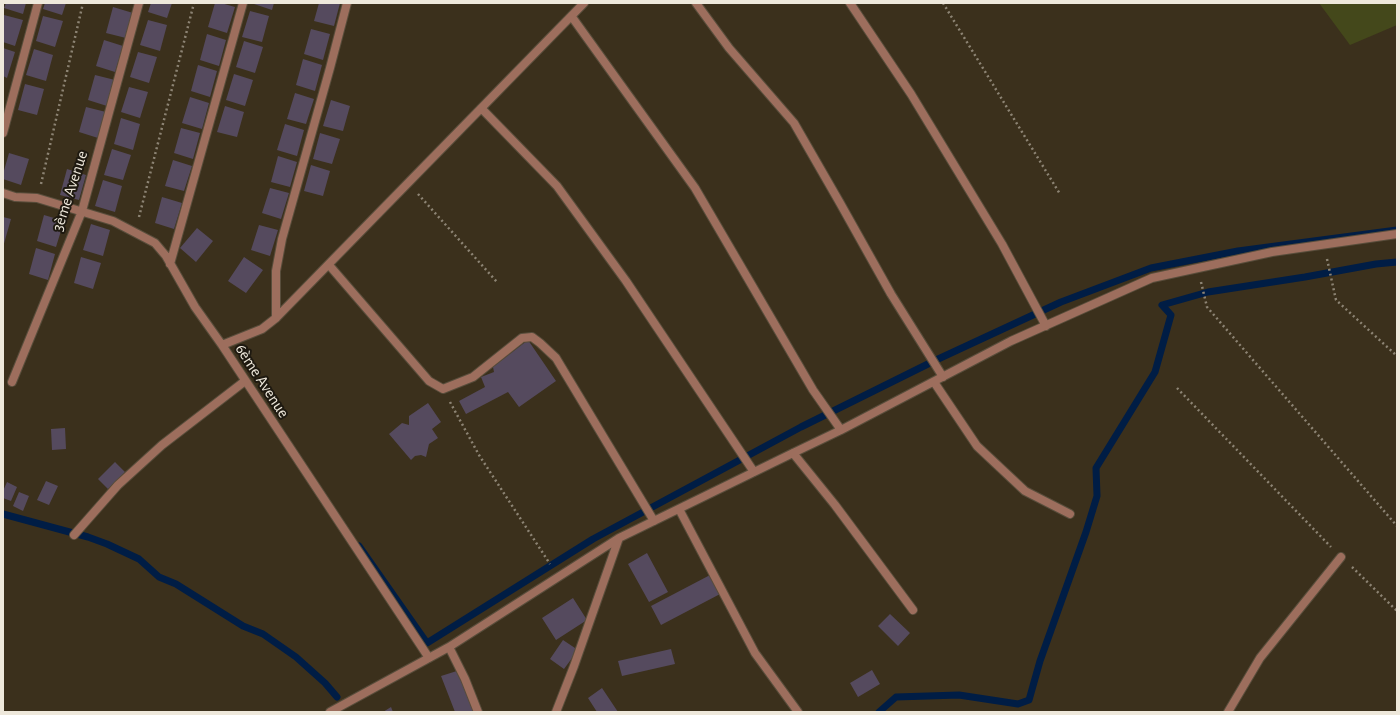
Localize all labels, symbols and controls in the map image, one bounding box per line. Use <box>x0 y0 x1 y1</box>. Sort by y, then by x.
street label: 3ème Avenue <box>48 148 92 234</box>
street label: 6ème Avenue <box>231 340 293 422</box>

